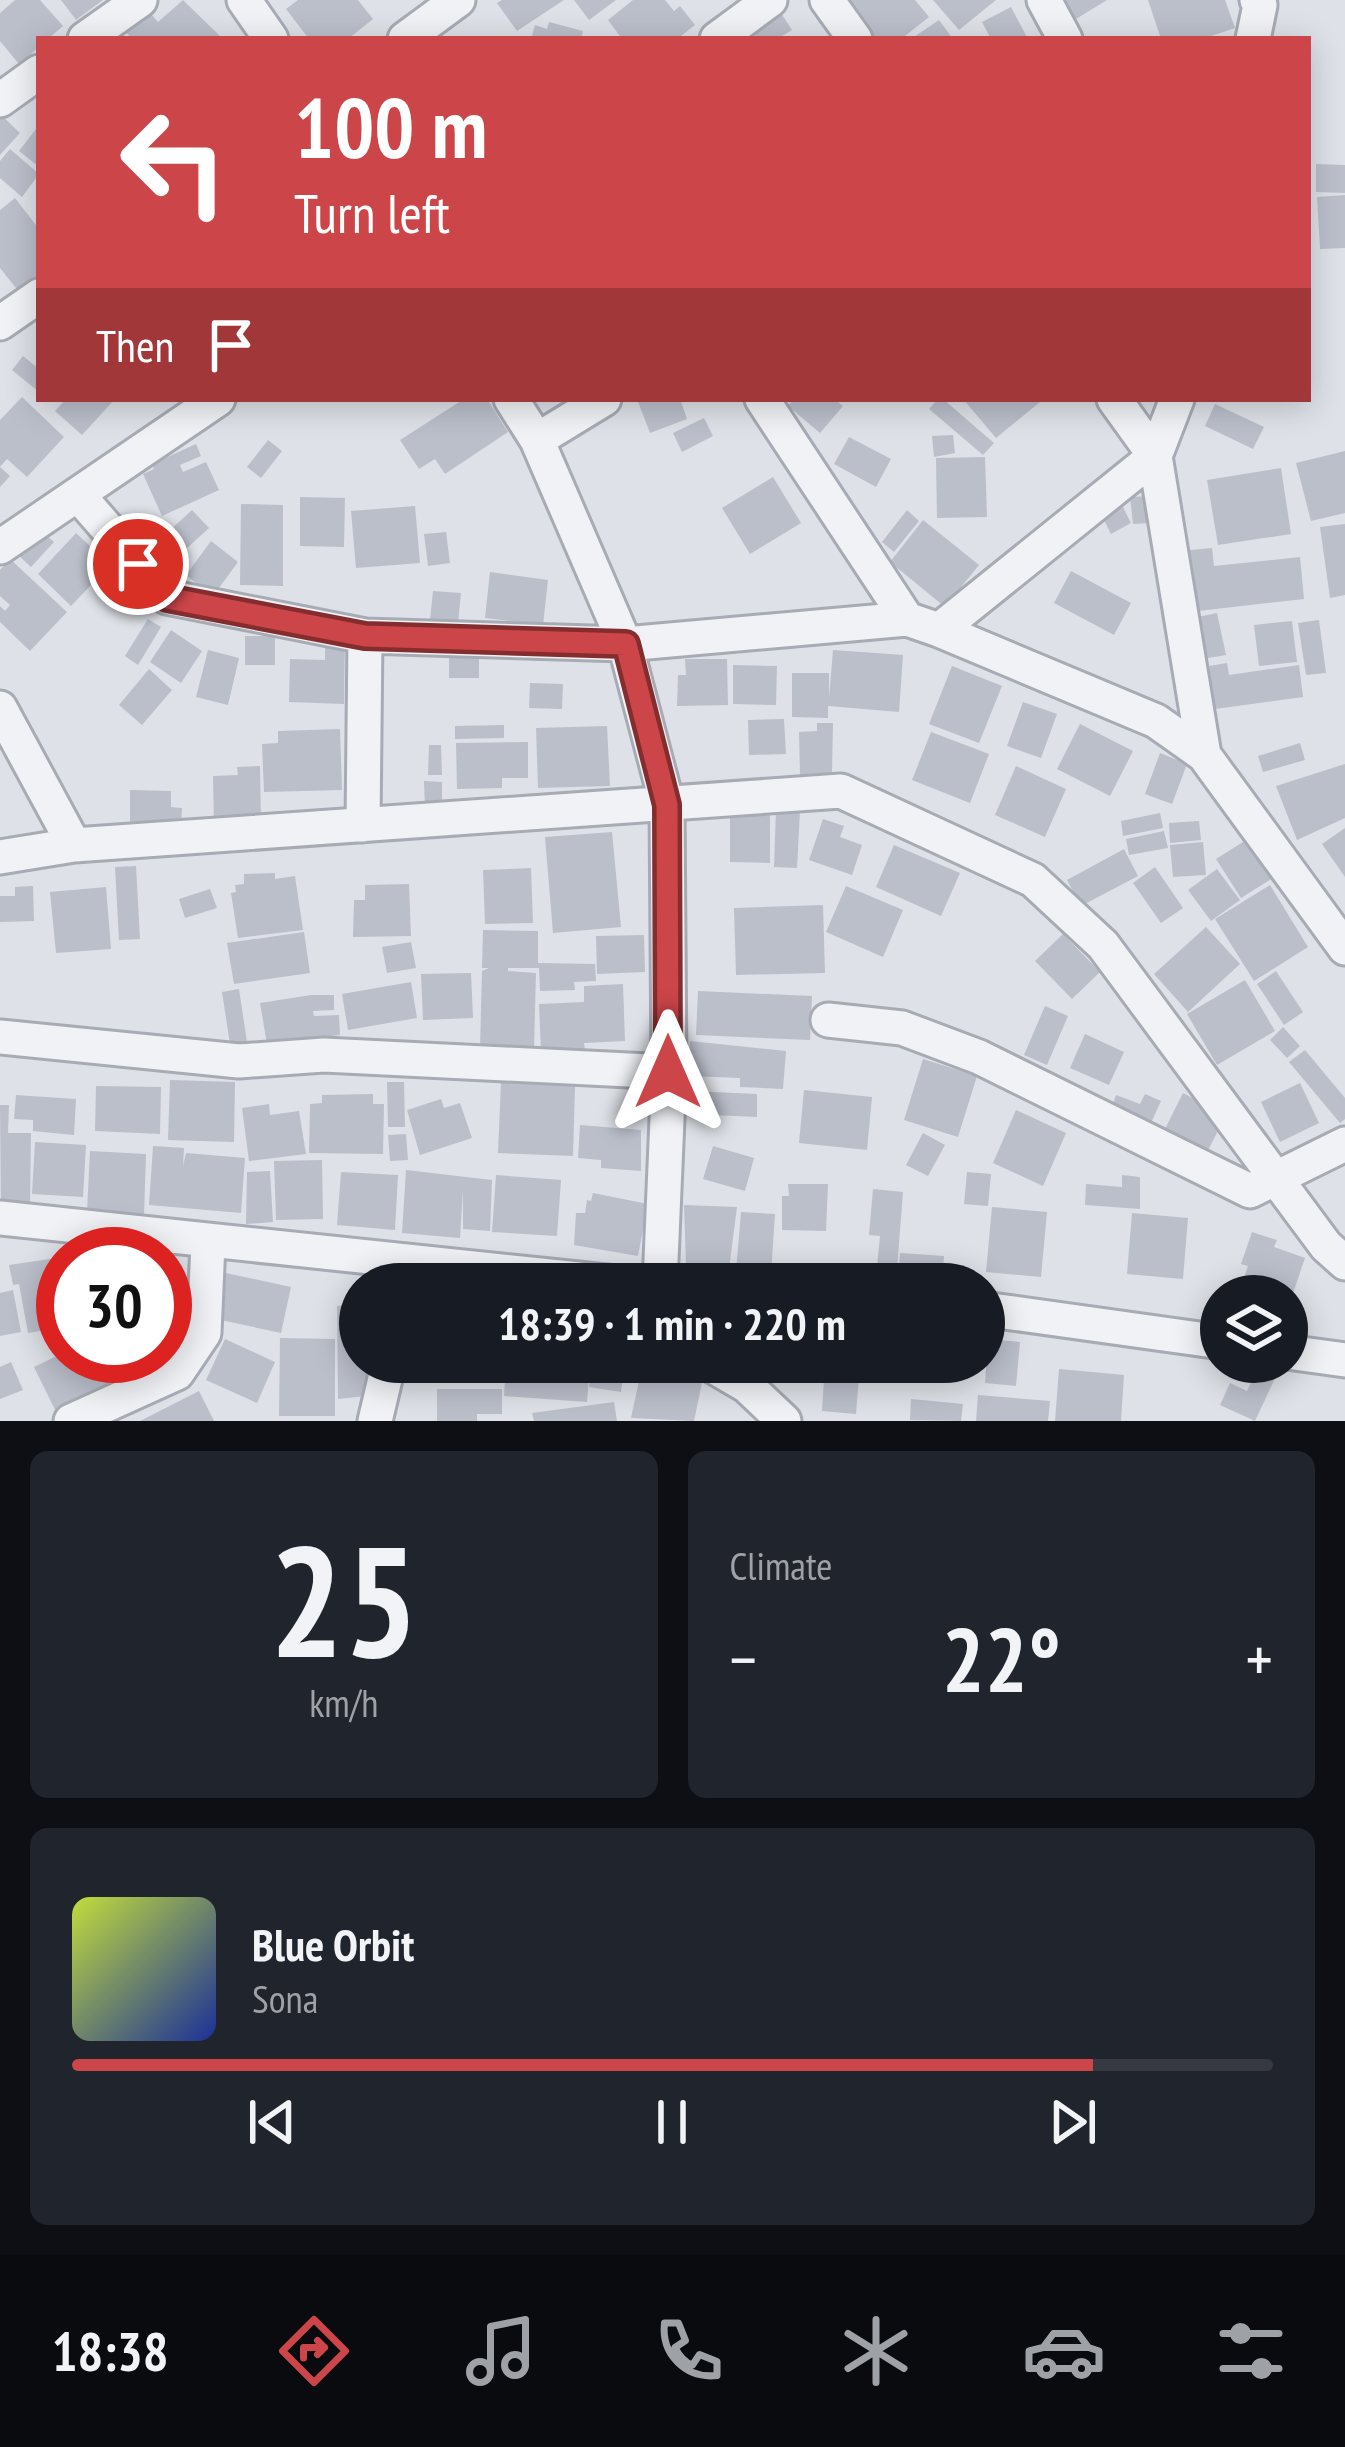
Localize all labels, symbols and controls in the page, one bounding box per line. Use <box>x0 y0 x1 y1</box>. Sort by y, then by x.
text: 100 m <box>294 72 487 181</box>
icon: left <box>96 84 252 240</box>
text: Turn left <box>294 178 450 248</box>
icon: arrive <box>198 312 264 378</box>
text: Then <box>96 316 174 374</box>
pin <box>87 513 189 615</box>
icon: arrive <box>105 531 171 597</box>
position arrow <box>605 1009 731 1135</box>
speed limit sign: 30 <box>36 1227 192 1383</box>
map controls <box>1200 1275 1308 1383</box>
button: layers <box>1200 1275 1308 1383</box>
text: 18:39 · 1 min · 220 m <box>498 1294 846 1352</box>
text: 25 <box>269 1498 418 1700</box>
text: Climate <box>730 1540 832 1591</box>
text: 22° <box>942 1600 1061 1717</box>
text: − <box>730 1616 757 1701</box>
text: + <box>1246 1616 1273 1701</box>
text: km/h <box>309 1677 378 1728</box>
text: Blue Orbit <box>252 1915 414 1973</box>
text: Sona <box>252 1973 318 2024</box>
icon: previous <box>239 2089 305 2155</box>
icon: pause <box>639 2089 705 2155</box>
icon: next <box>1040 2089 1106 2155</box>
icon: directions <box>272 2309 356 2393</box>
icon: music <box>459 2309 543 2393</box>
icon: phone <box>647 2309 731 2393</box>
icon: climate <box>834 2309 918 2393</box>
icon: car <box>1022 2309 1106 2393</box>
icon: filters <box>1209 2309 1293 2393</box>
text: 18:38 <box>52 2316 169 2386</box>

